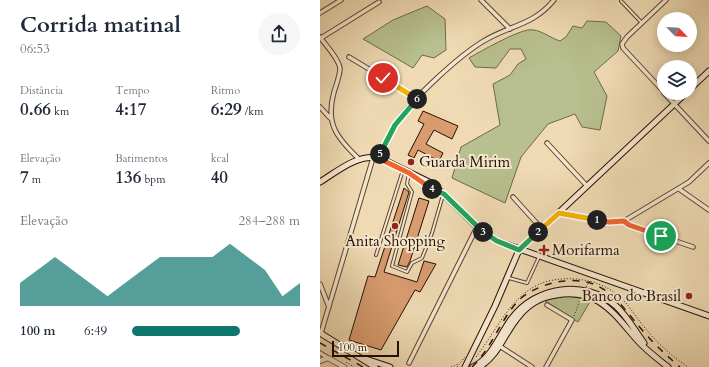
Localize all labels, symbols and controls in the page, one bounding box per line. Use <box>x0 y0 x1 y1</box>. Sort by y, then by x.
text: Corrida matinal <box>20 10 181 40</box>
north arrow <box>657 12 697 52</box>
map controls <box>657 12 697 100</box>
button: share <box>258 13 300 55</box>
text: 06:53 <box>20 40 50 58</box>
button: layers <box>657 60 697 100</box>
pin <box>366 61 400 95</box>
icon: check <box>372 67 394 89</box>
text: Distância <box>20 83 63 98</box>
text: Tempo <box>115 83 150 98</box>
text: Ritmo <box>211 83 240 98</box>
pin: 6 <box>407 89 427 109</box>
text: 6 <box>414 91 420 106</box>
text: 0.66 <box>20 98 51 121</box>
text: 4:17 <box>115 98 146 121</box>
text: 6:29 <box>211 98 242 121</box>
text: km <box>51 104 69 119</box>
text: /km <box>242 104 263 119</box>
pin: 5 <box>370 144 390 164</box>
text: 5 <box>377 146 383 161</box>
text: Elevação <box>20 151 61 166</box>
text: Batimentos <box>115 151 168 166</box>
text: kcal <box>211 151 229 166</box>
place label: Guarda Mirim <box>419 152 511 172</box>
marker: Guarda Mirim <box>406 157 416 167</box>
text: 7 <box>20 166 29 189</box>
text: 136 <box>115 166 141 189</box>
text: 40 <box>211 166 228 189</box>
text: m <box>29 172 41 187</box>
text: bpm <box>141 172 165 187</box>
pin: 4 <box>422 179 442 199</box>
text: 4 <box>429 181 435 196</box>
pin: 1 <box>587 210 607 230</box>
text: Elevação <box>20 212 68 230</box>
text: 284–288 m <box>238 212 300 230</box>
text: 1 <box>594 212 600 227</box>
pin <box>644 219 678 253</box>
marker: Anita Shopping <box>390 221 400 231</box>
pin: 3 <box>473 222 493 242</box>
pin: 2 <box>528 222 548 242</box>
text: 3 <box>480 224 486 239</box>
text: 2 <box>535 224 541 239</box>
icon: arrive <box>650 225 672 247</box>
place label: Anita Shopping <box>345 231 445 251</box>
place label: Morifarma <box>552 240 620 260</box>
marker: Morifarma <box>539 245 549 255</box>
place label: Banco do Brasil <box>582 286 681 306</box>
marker: Banco do Brasil <box>684 291 694 301</box>
text: 100 m <box>20 322 55 340</box>
text: 6:49 <box>84 322 107 340</box>
scale bar <box>332 339 399 358</box>
text: 100 m <box>338 340 367 355</box>

